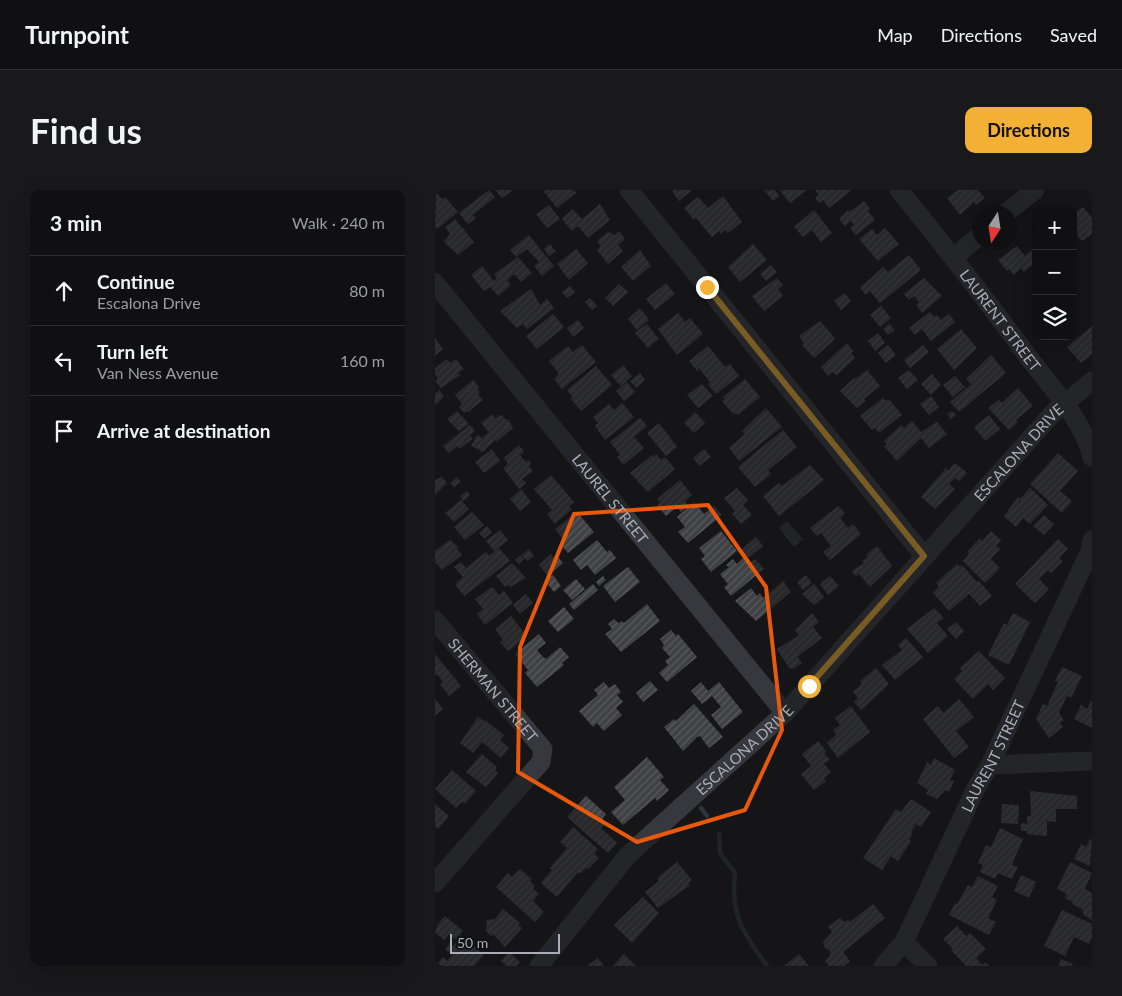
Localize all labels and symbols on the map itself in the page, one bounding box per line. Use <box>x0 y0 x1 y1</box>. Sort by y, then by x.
north arrow <box>972 205 1017 250</box>
street label: LAURENT STREET <box>956 265 1045 375</box>
route end <box>696 276 719 299</box>
street label: ESCALONA DRIVE <box>970 399 1067 505</box>
street label: LAUREL STREET <box>569 450 652 547</box>
street label: SHERMAN STREET <box>445 634 542 745</box>
route start <box>798 675 821 698</box>
street label: LAURENT STREET <box>957 697 1028 815</box>
street label: ESCALONA DRIVE <box>692 701 797 798</box>
scale bar <box>450 931 560 954</box>

